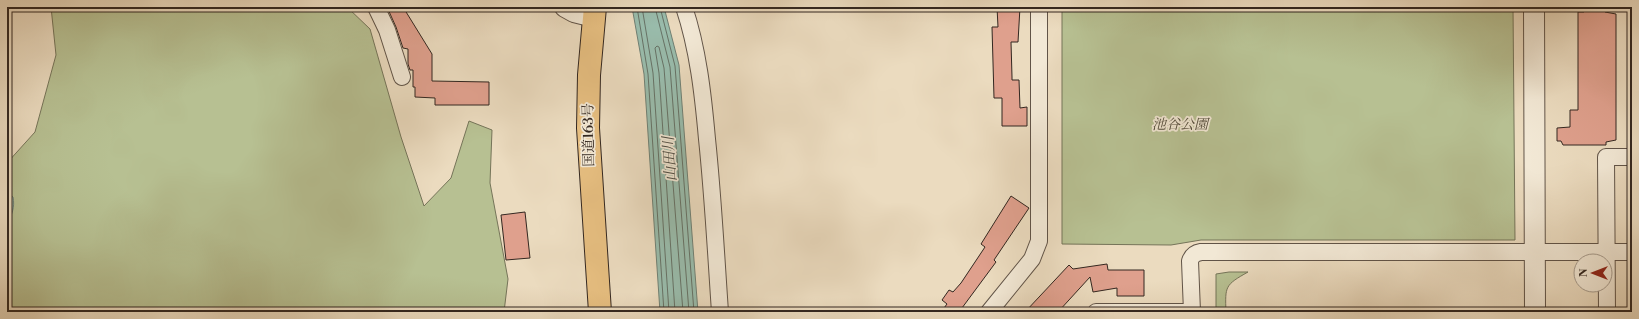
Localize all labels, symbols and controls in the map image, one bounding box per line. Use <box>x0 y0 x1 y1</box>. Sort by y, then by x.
street label: 国道163号 <box>579 103 599 167</box>
park label: 池谷公園 <box>1152 116 1210 134</box>
water label: 山田川 <box>659 134 681 182</box>
north arrow <box>1573 253 1613 293</box>
text: N <box>1577 268 1591 277</box>

